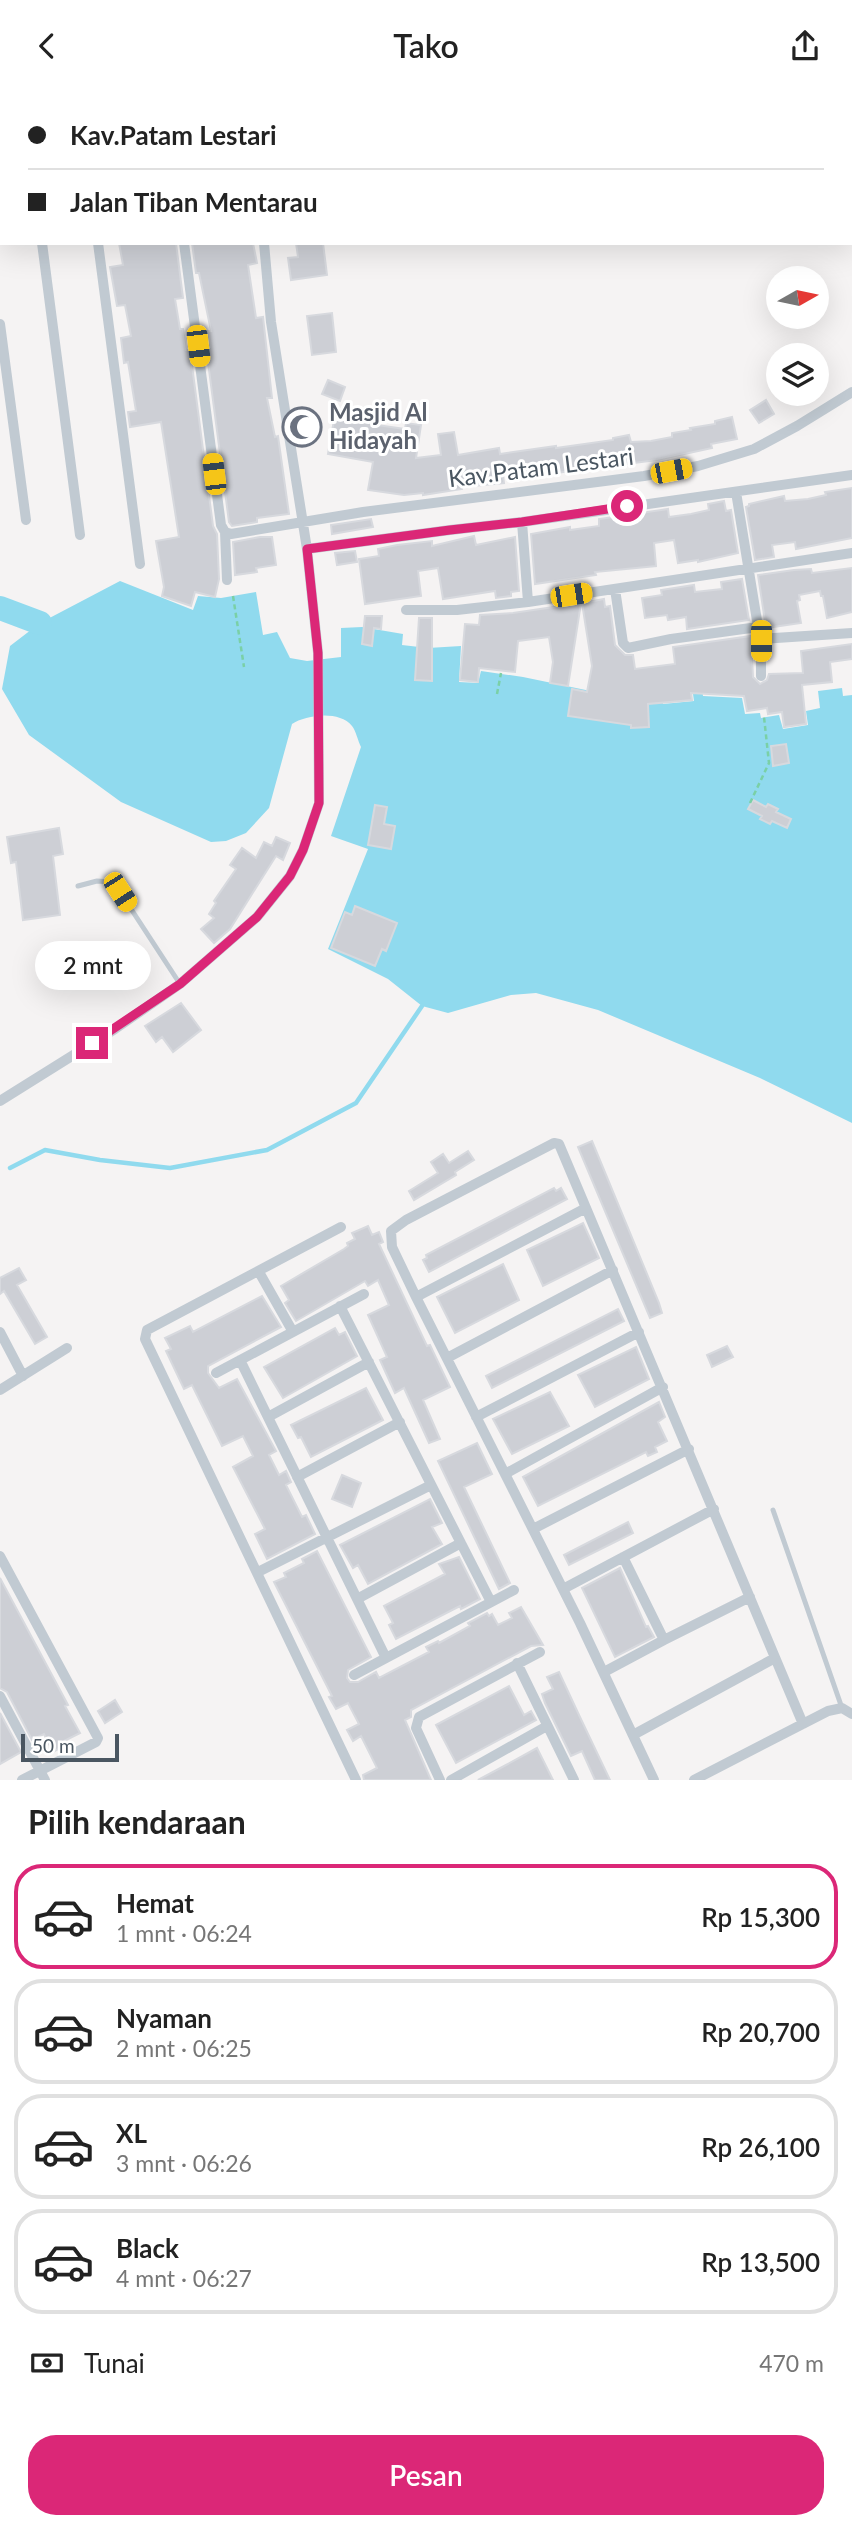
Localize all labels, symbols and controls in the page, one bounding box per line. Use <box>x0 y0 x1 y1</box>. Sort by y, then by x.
text: Tako <box>393 26 459 65</box>
icon: back <box>28 27 66 65</box>
icon: share <box>786 27 824 65</box>
text: Kav.Patam Lestari <box>70 119 277 151</box>
text: Jalan Tiban Mentarau <box>70 186 318 218</box>
north arrow <box>766 266 830 329</box>
map controls <box>766 266 829 406</box>
car <box>186 324 211 368</box>
button: layers <box>766 343 829 406</box>
place label: Masjid Al Hidayah <box>329 397 428 454</box>
mosque icon: Masjid Al Hidayah <box>281 406 323 448</box>
street label: Kav.Patam Lestari <box>446 441 635 492</box>
car <box>202 452 227 496</box>
car <box>649 457 694 485</box>
route start <box>611 490 643 522</box>
car <box>549 581 594 609</box>
car <box>751 620 772 662</box>
car <box>100 869 141 915</box>
callout: 2 mnt <box>34 941 150 991</box>
text: 2 mnt <box>63 951 123 979</box>
route end <box>76 1027 108 1059</box>
scale bar <box>21 1731 119 1763</box>
text: 50 m <box>32 1734 75 1757</box>
text: Pilih kendaraan <box>28 1802 246 1841</box>
icon: car <box>32 1885 95 1948</box>
text: Hemat <box>116 1887 194 1919</box>
text: Rp 15,300 <box>701 1901 820 1933</box>
text: 1 mnt · 06:24 <box>116 1919 252 1947</box>
icon: car <box>32 2000 95 2063</box>
text: Nyaman <box>116 2002 212 2034</box>
text: Rp 20,700 <box>701 2016 820 2048</box>
text: 2 mnt · 06:25 <box>116 2034 252 2062</box>
icon: car <box>32 2115 95 2178</box>
text: XL <box>116 2117 147 2149</box>
text: Rp 26,100 <box>701 2131 820 2163</box>
text: 3 mnt · 06:26 <box>116 2149 252 2177</box>
icon: car <box>32 2230 95 2293</box>
text: Black <box>116 2232 179 2264</box>
text: Rp 13,500 <box>701 2246 820 2278</box>
text: 4 mnt · 06:27 <box>116 2264 252 2292</box>
icon: cash <box>28 2344 66 2382</box>
text: Tunai <box>84 2347 145 2379</box>
text: 470 m <box>759 2349 824 2377</box>
button: Pesan <box>28 2435 824 2515</box>

